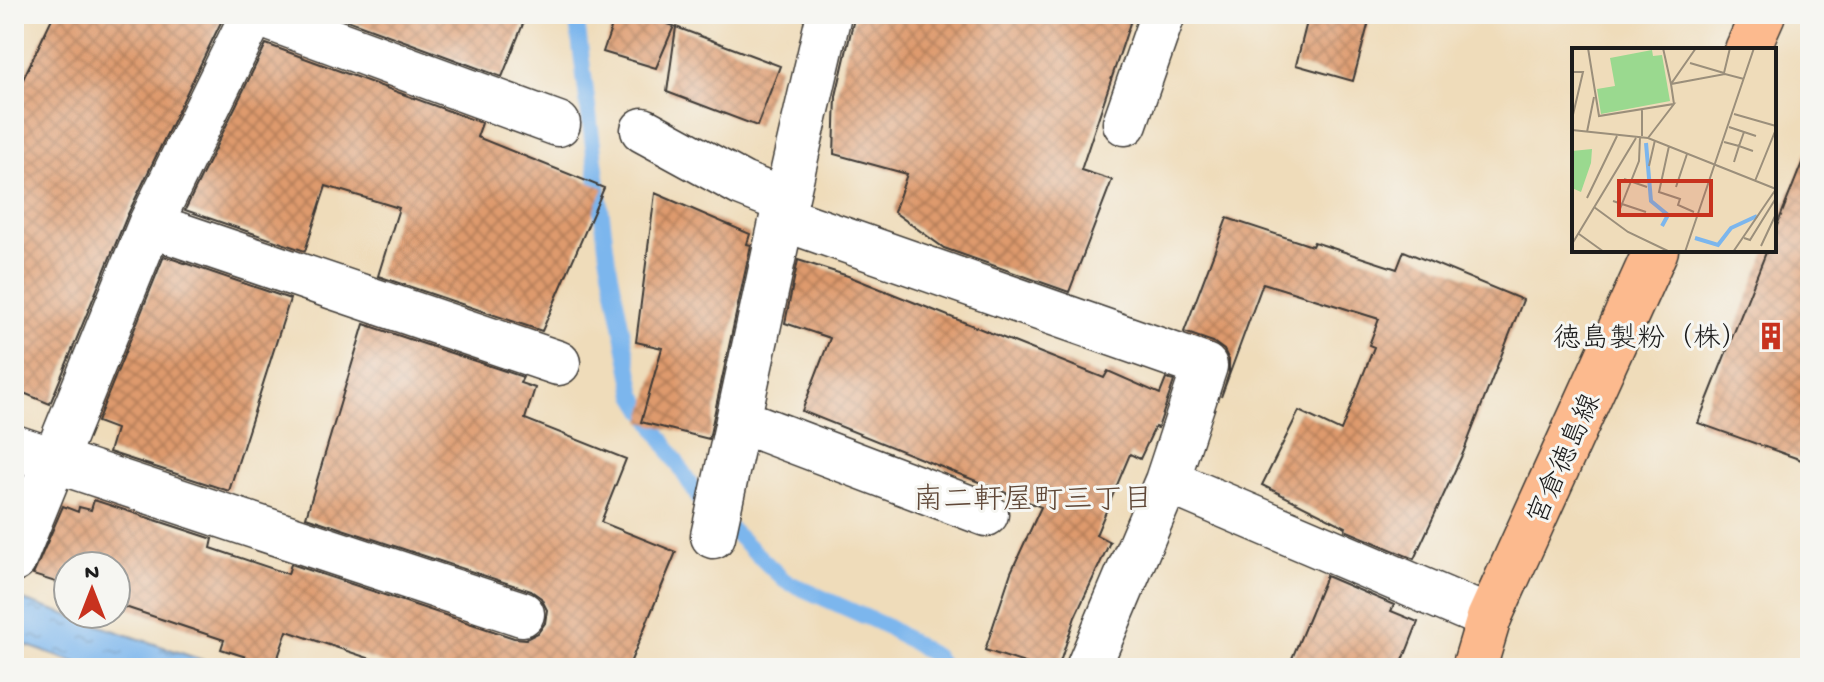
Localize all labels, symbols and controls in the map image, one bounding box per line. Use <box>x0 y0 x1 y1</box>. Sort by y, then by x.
inset map <box>1572 48 1776 252</box>
building icon: 徳島製粉（株） <box>1756 321 1786 351</box>
place label: 徳島製粉（株） <box>1553 323 1749 357</box>
street label: 宮倉徳島線 <box>1522 389 1610 530</box>
district label: 南二軒屋町三丁目 <box>913 483 1153 520</box>
north arrow <box>52 550 132 630</box>
text: N <box>85 561 99 587</box>

